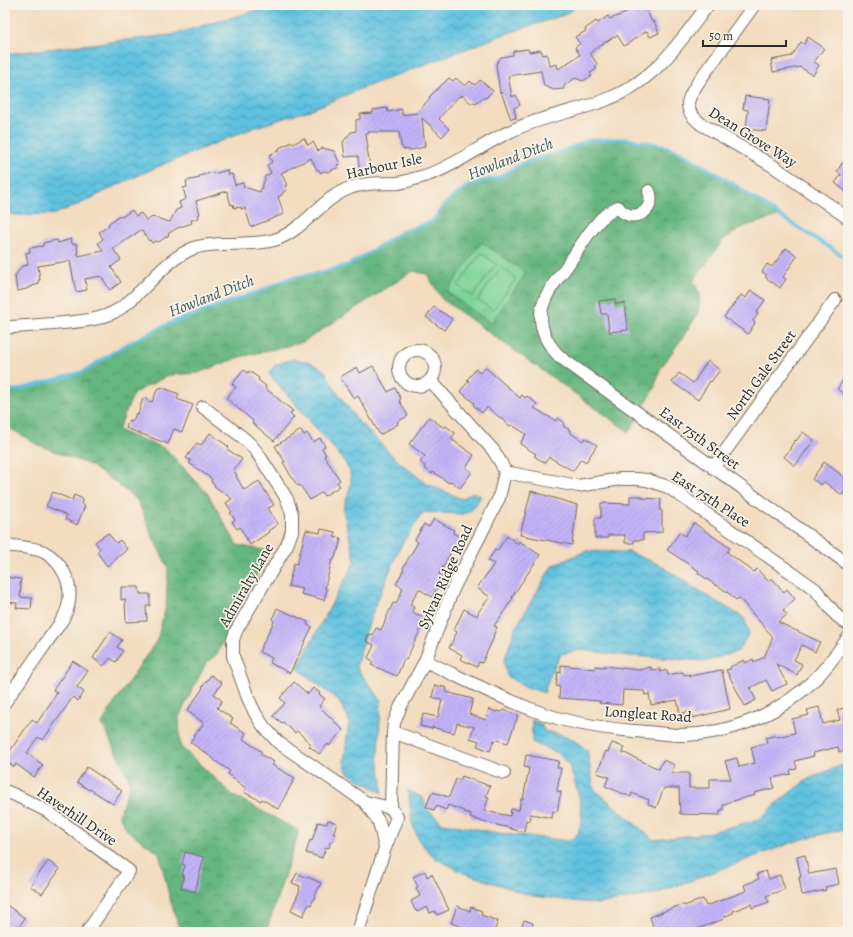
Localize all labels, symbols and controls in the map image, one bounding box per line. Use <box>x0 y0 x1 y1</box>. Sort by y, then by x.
scale bar <box>703 22 786 48</box>
text: 50 m <box>709 28 733 44</box>
street label: Dean Grove Way <box>705 102 801 172</box>
water label: Howland Ditch <box>464 132 556 185</box>
street label: Harbour Isle <box>344 148 424 184</box>
water label: Howland Ditch <box>165 269 257 322</box>
street label: North Gale Street <box>722 326 800 424</box>
street label: East 75th Street <box>656 402 744 474</box>
street label: East 75th Place <box>668 466 754 532</box>
street label: Sylvan Ridge Road <box>413 521 477 632</box>
street label: Admiralty Lane <box>213 539 278 631</box>
street label: Longleat Road <box>604 701 693 727</box>
street label: Haverhill Drive <box>33 782 121 850</box>

